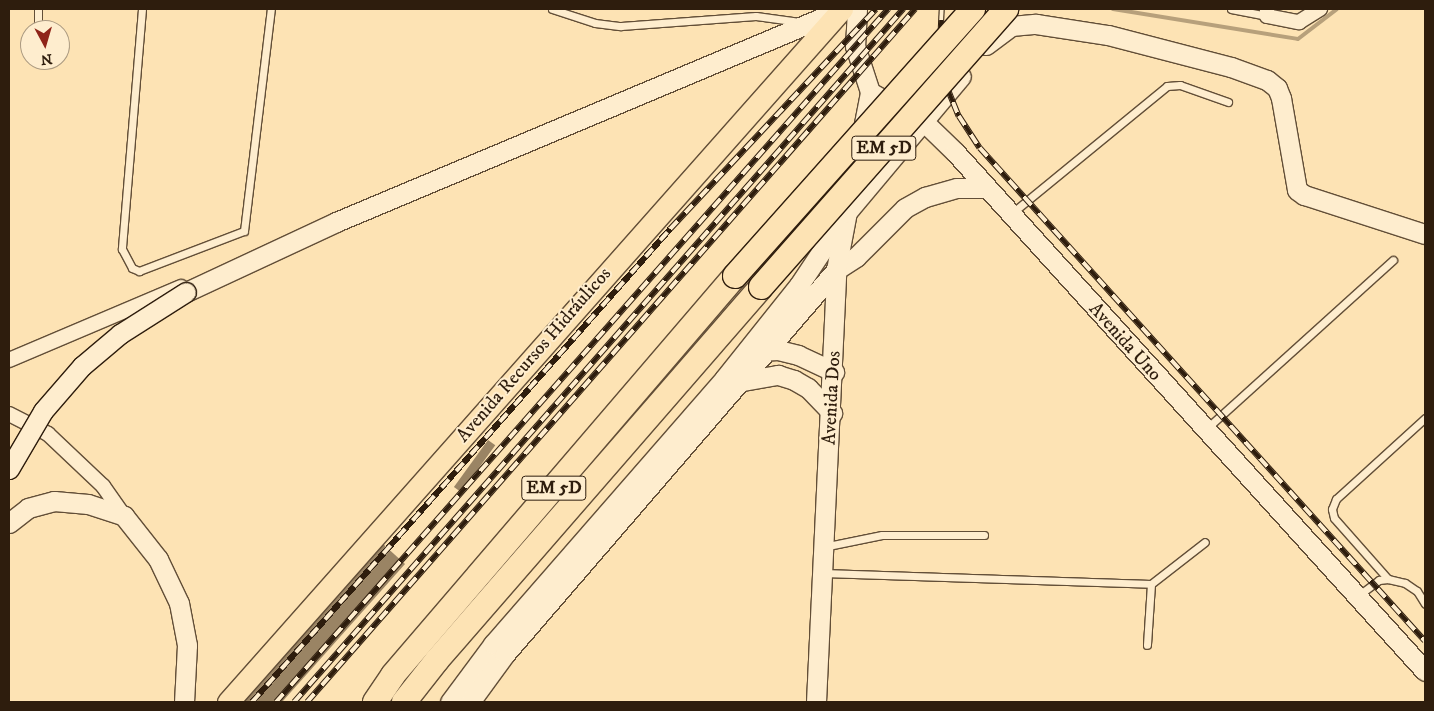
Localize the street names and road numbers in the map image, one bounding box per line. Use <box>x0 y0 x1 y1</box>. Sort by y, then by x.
road number: EM 5D <box>850 132 918 164</box>
street label: Avenida Recursos Hidráulicos <box>452 263 616 447</box>
street label: Avenida Uno <box>1084 298 1166 386</box>
street label: Avenida Dos <box>818 350 846 446</box>
road number: EM 5D <box>520 472 588 503</box>

